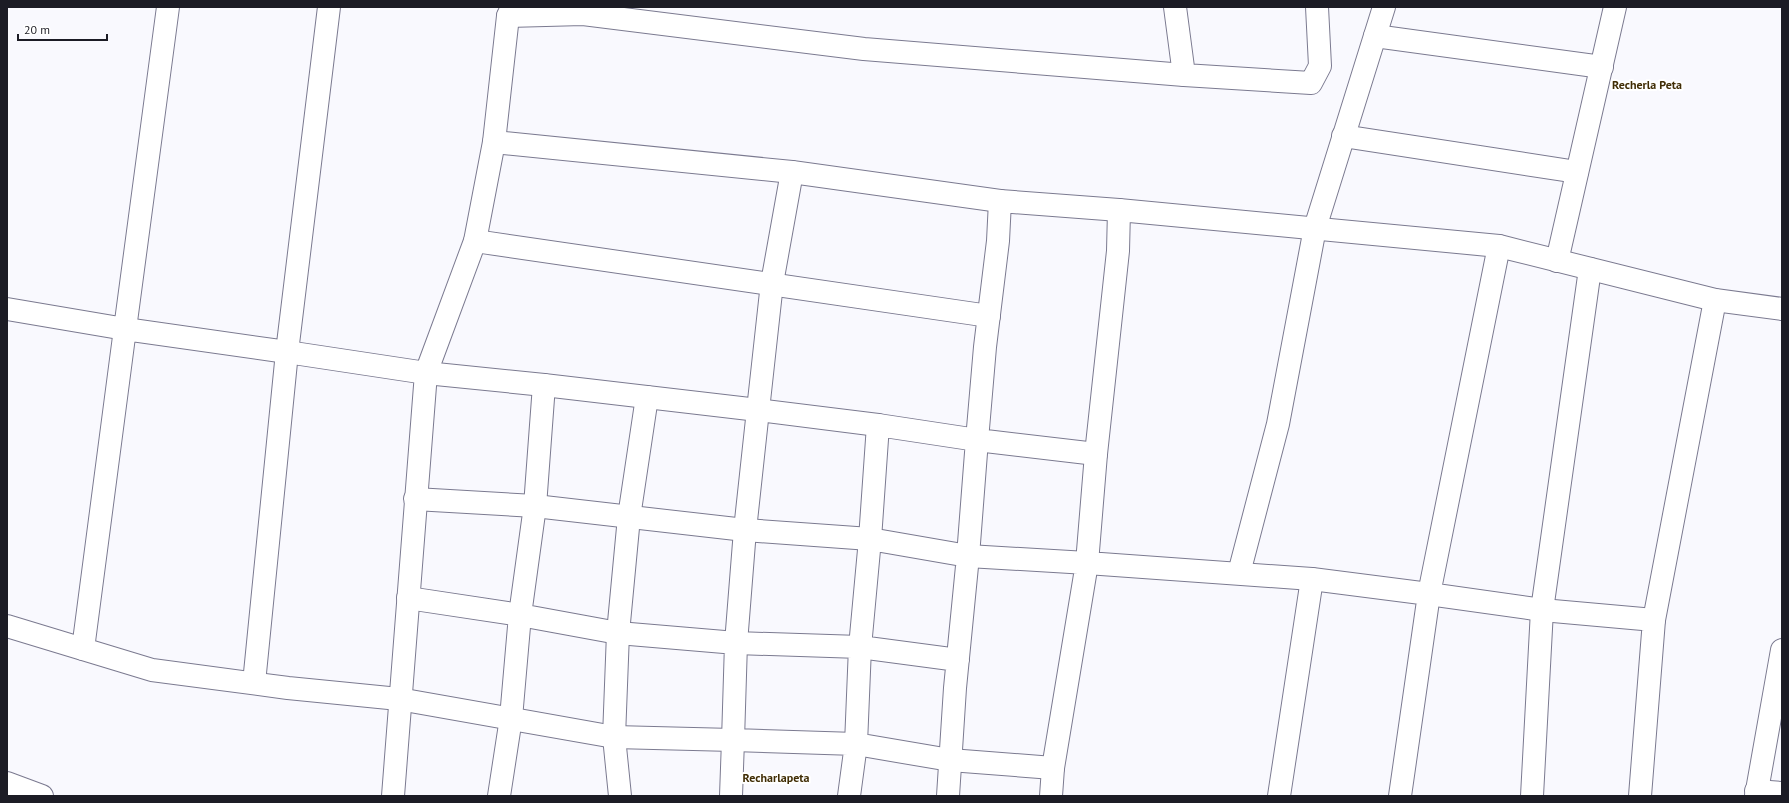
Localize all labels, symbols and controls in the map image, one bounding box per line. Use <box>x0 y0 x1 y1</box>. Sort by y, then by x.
scale bar <box>18 16 107 42</box>
text: 20 m <box>24 22 50 37</box>
district label: Recherla Peta <box>1612 77 1682 92</box>
district label: Recharlapeta <box>743 770 809 785</box>

